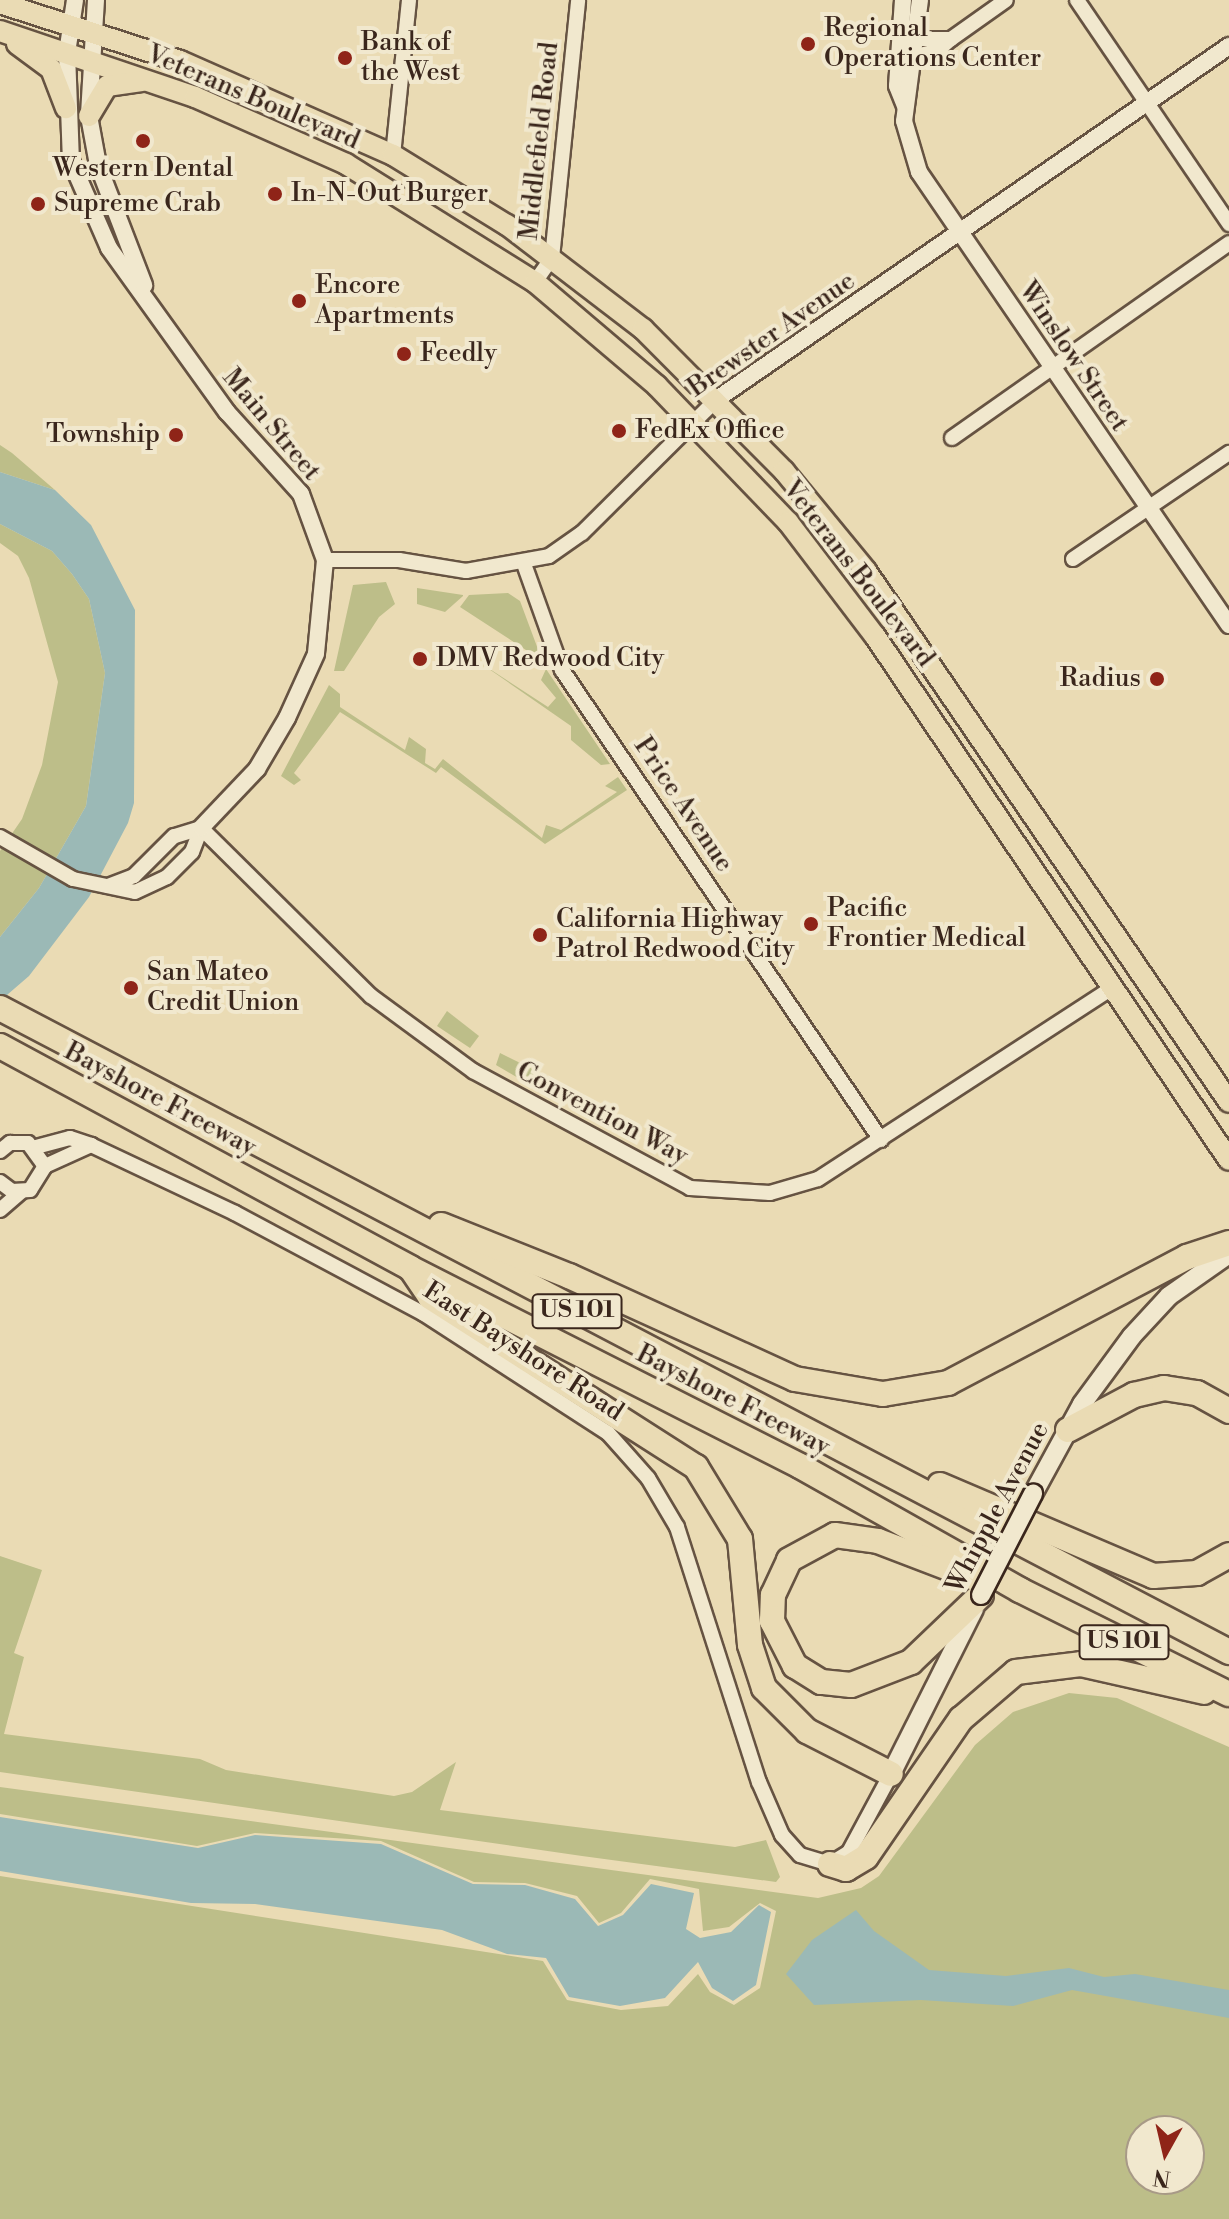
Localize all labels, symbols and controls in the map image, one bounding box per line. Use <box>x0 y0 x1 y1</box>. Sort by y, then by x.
place label: Regional Operations Center <box>824 13 1041 74</box>
place label: Bank of the West <box>361 27 460 88</box>
marker: Regional Operations Center <box>799 35 817 53</box>
street label: Veterans Boulevard <box>142 39 364 157</box>
street label: Middlefield Road <box>514 40 566 242</box>
marker: Bank of the West <box>336 49 354 67</box>
marker: Western Dental <box>134 132 152 150</box>
place label: Western Dental <box>53 153 233 185</box>
place label: In-N-Out Burger <box>291 178 488 210</box>
marker: In-N-Out Burger <box>266 185 284 203</box>
place label: Supreme Crab <box>54 188 221 220</box>
marker: Supreme Crab <box>29 195 47 213</box>
street label: Brewster Avenue <box>682 266 862 404</box>
place label: Encore Apartments <box>315 270 454 332</box>
street label: Winslow Street <box>1011 276 1135 438</box>
marker: Encore Apartments <box>290 292 308 310</box>
place label: Feedly <box>420 338 497 370</box>
marker: Feedly <box>395 345 413 363</box>
street label: Main Street <box>215 363 327 487</box>
place label: FedEx Office <box>635 415 785 447</box>
place label: Township <box>46 419 160 451</box>
marker: FedEx Office <box>610 422 628 440</box>
marker: Township <box>167 426 185 444</box>
street label: Veterans Boulevard <box>775 474 941 674</box>
place label: DMV Redwood City <box>436 643 664 675</box>
marker: DMV Redwood City <box>411 650 429 668</box>
place label: Radius <box>1060 663 1141 695</box>
marker: Radius <box>1148 670 1166 688</box>
street label: Price Avenue <box>627 732 739 878</box>
place label: Pacific Frontier Medical <box>827 893 1026 954</box>
place label: California Highway Patrol Redwood City <box>556 904 794 966</box>
marker: Pacific Frontier Medical <box>802 915 820 933</box>
marker: California Highway Patrol Redwood City <box>531 926 549 944</box>
place label: San Mateo Credit Union <box>147 957 299 1018</box>
marker: San Mateo Credit Union <box>122 979 140 997</box>
street label: Bayshore Freeway <box>59 1036 261 1164</box>
street label: Convention Way <box>511 1056 693 1172</box>
street label: East Bayshore Road <box>417 1276 629 1428</box>
road number: US 101 <box>531 1291 623 1331</box>
street label: Bayshore Freeway <box>631 1339 835 1463</box>
street label: Whipple Avenue <box>940 1417 1056 1599</box>
road number: US 101 <box>1078 1622 1170 1662</box>
north arrow <box>1125 2115 1205 2195</box>
text: N <box>1151 2163 1172 2192</box>

